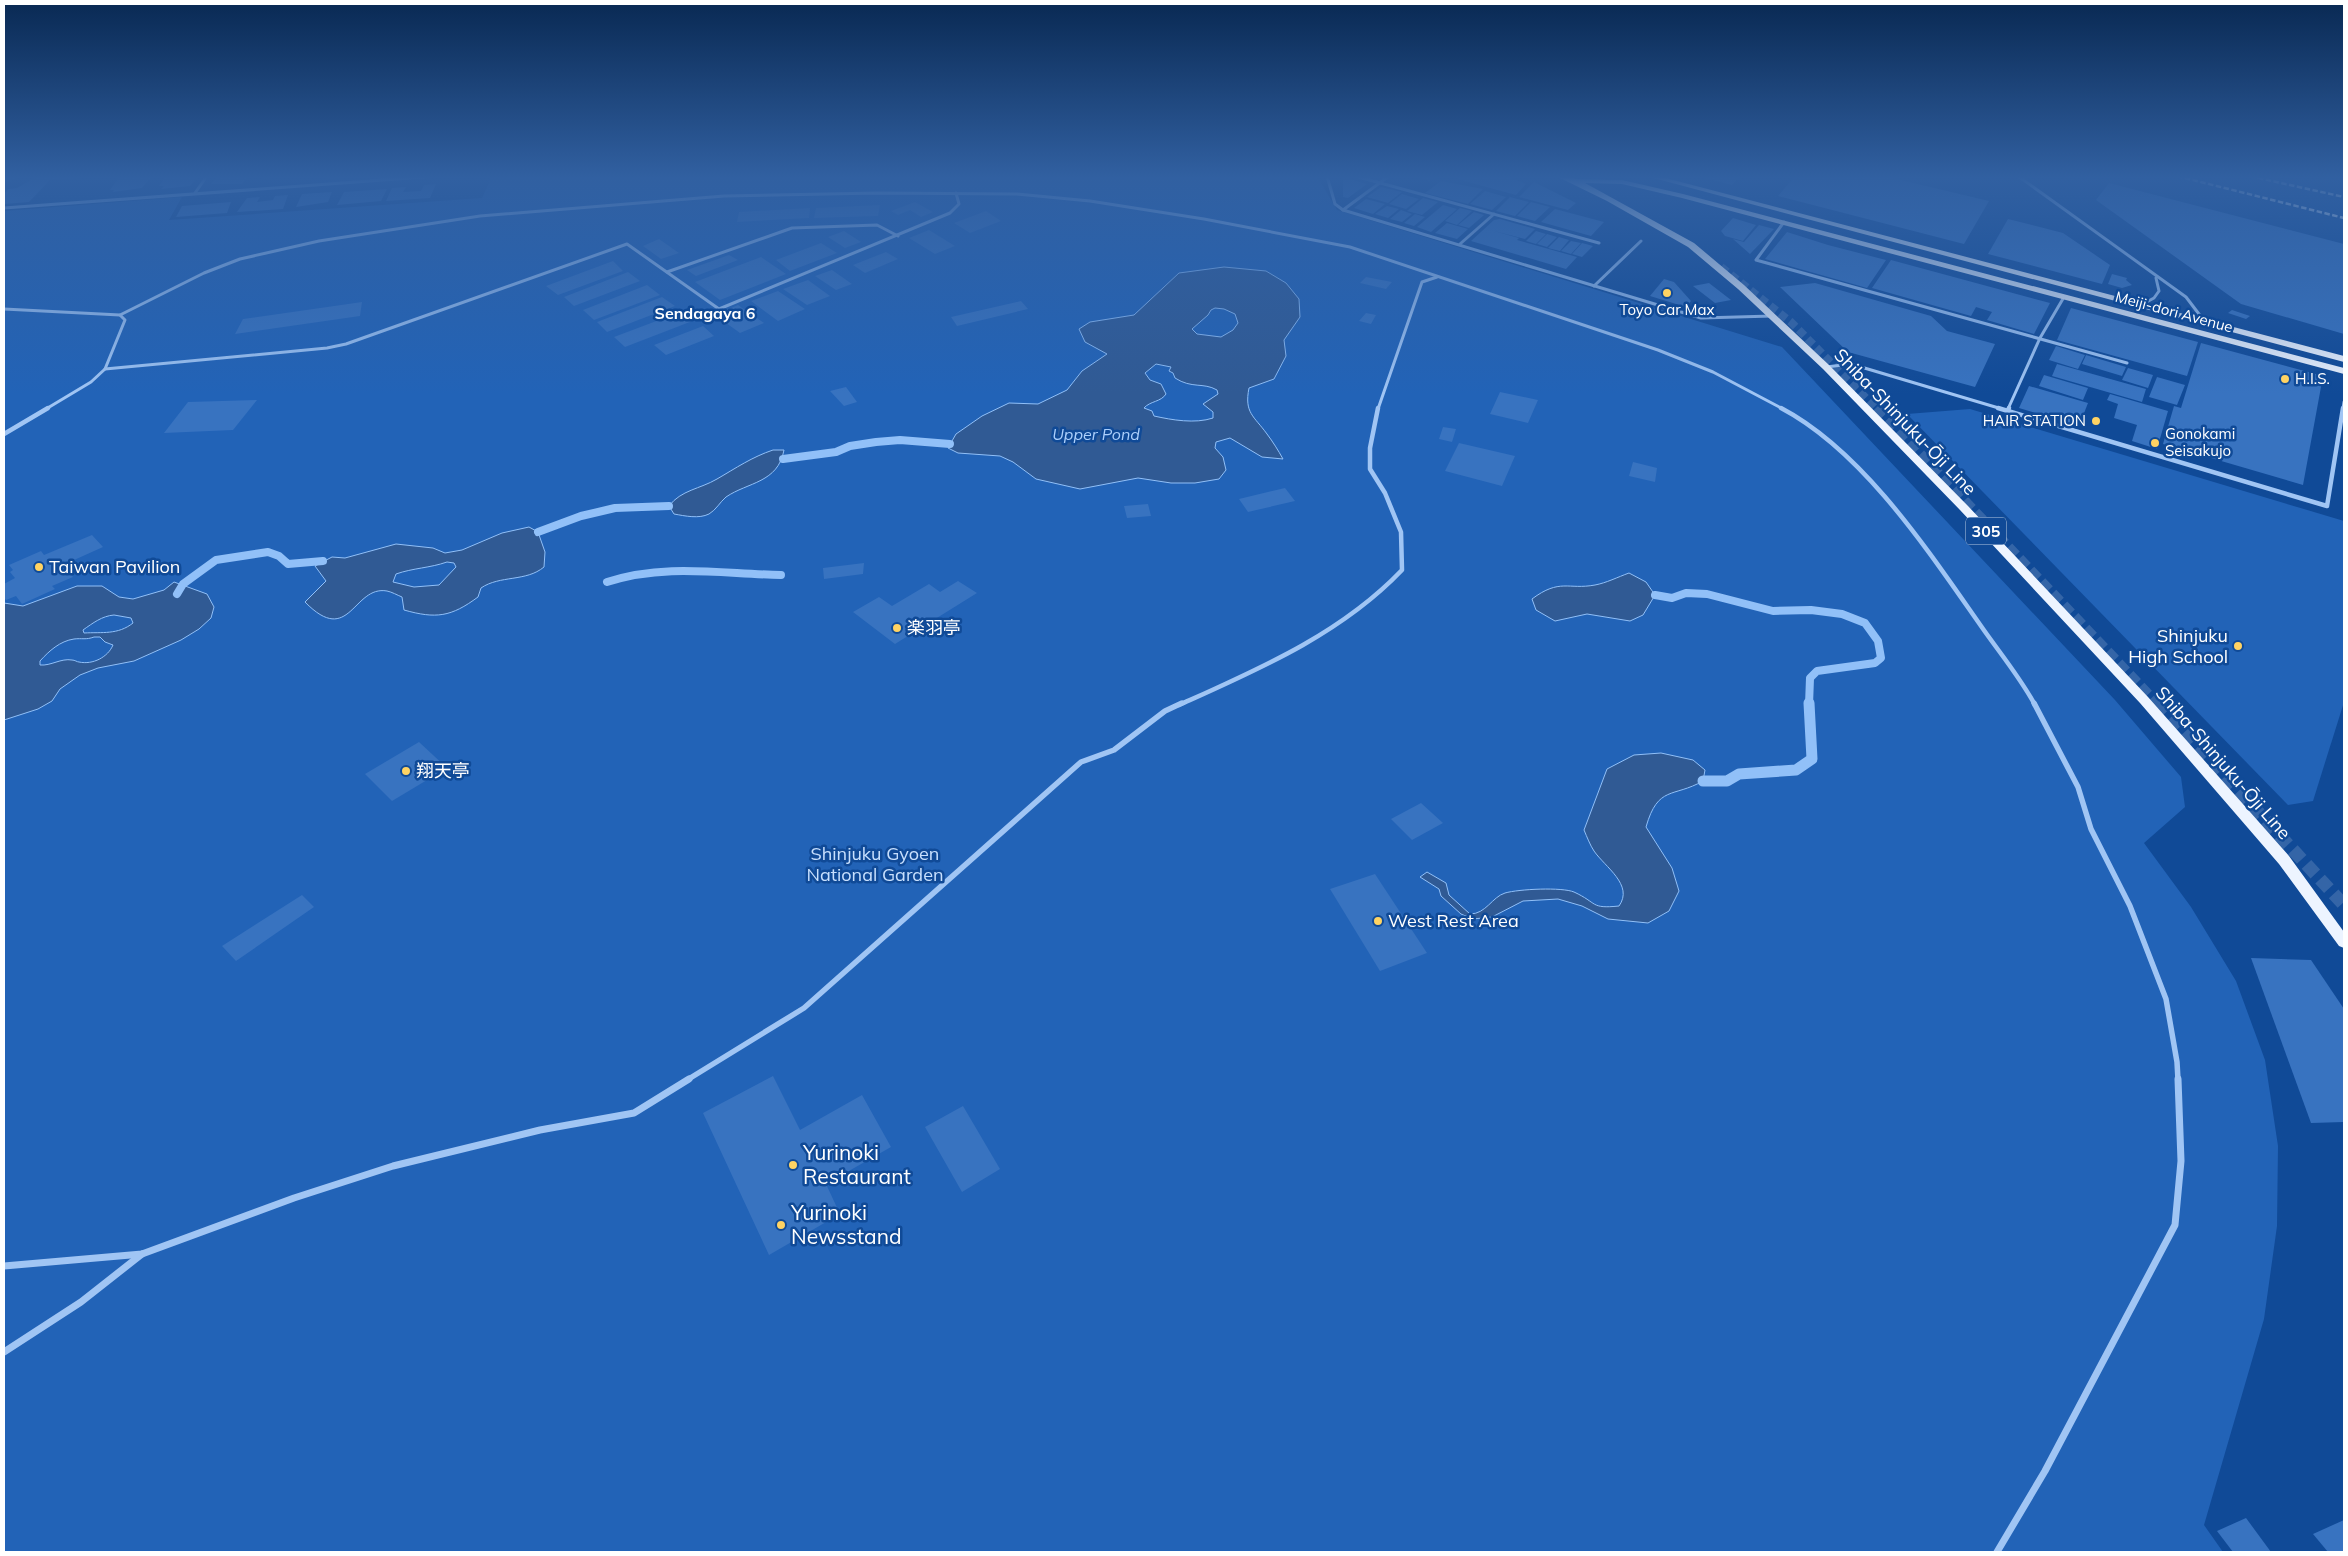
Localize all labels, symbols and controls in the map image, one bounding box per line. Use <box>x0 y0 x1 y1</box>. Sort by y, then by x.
marker: Toyo Car Max <box>1661 287 1673 299</box>
street label: Meiji-dori Avenue <box>2113 287 2235 336</box>
place label: Toyo Car Max <box>1620 300 1714 319</box>
district label: Sendagaya 6 <box>655 303 756 323</box>
street label: Shiba-Shinjuku-Ōji Line <box>1829 343 1981 500</box>
place label: H.I.S. <box>2295 369 2330 388</box>
marker: H.I.S. <box>2279 373 2291 385</box>
place label: HAIR STATION <box>1983 411 2086 430</box>
marker: HAIR STATION <box>2090 415 2102 427</box>
water label: Upper Pond <box>1052 424 1140 444</box>
place label: Gonokami Seisakujo <box>2165 424 2235 460</box>
marker: Gonokami Seisakujo <box>2149 437 2161 449</box>
road number: 305 <box>1966 518 2006 544</box>
place label: Taiwan Pavilion <box>49 555 180 578</box>
marker: Taiwan Pavilion <box>33 561 45 573</box>
place label: 楽羽亭 <box>907 616 961 639</box>
marker: 楽羽亭 <box>891 622 903 634</box>
place label: Shinjuku High School <box>2128 624 2228 668</box>
marker: Shinjuku High School <box>2232 640 2244 652</box>
street label: Shiba-Shinjuku-Ōji Line <box>2151 681 2296 844</box>
place label: 翔天亭 <box>416 759 470 782</box>
marker: 翔天亭 <box>400 765 412 777</box>
park label: Shinjuku Gyoen National Garden <box>807 842 943 886</box>
place label: West Rest Area <box>1388 909 1519 932</box>
marker: West Rest Area <box>1372 915 1384 927</box>
place label: Yurinoki Restaurant <box>802 1139 911 1189</box>
marker: Yurinoki Restaurant <box>787 1159 799 1171</box>
place label: Yurinoki Newsstand <box>790 1199 902 1249</box>
marker: Yurinoki Newsstand <box>775 1219 787 1231</box>

